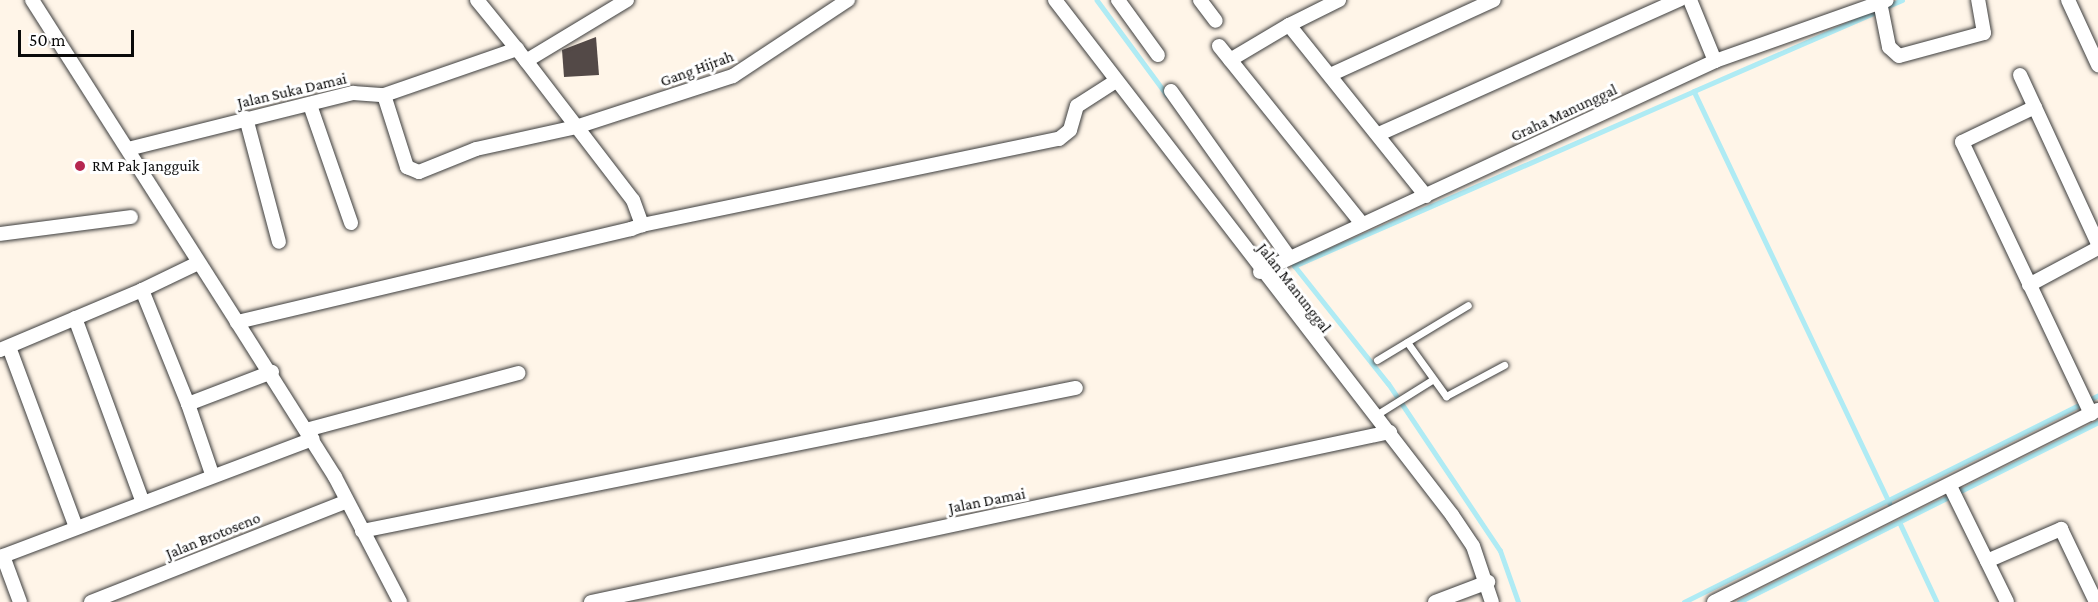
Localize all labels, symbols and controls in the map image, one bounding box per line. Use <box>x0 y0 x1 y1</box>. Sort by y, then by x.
scale bar <box>21 18 136 56</box>
text: 50 m <box>29 30 66 50</box>
street label: Gang Hijrah <box>658 47 736 91</box>
street label: Jalan Suka Damai <box>235 69 349 113</box>
street label: Graha Manunggal <box>1508 80 1620 146</box>
place label: RM Pak Jangguik <box>92 156 200 176</box>
marker: RM Pak Jangguik <box>73 159 87 173</box>
street label: Jalan Manunggal <box>1253 239 1335 337</box>
street label: Jalan Damai <box>947 484 1027 518</box>
street label: Jalan Brotoseno <box>163 508 263 564</box>

